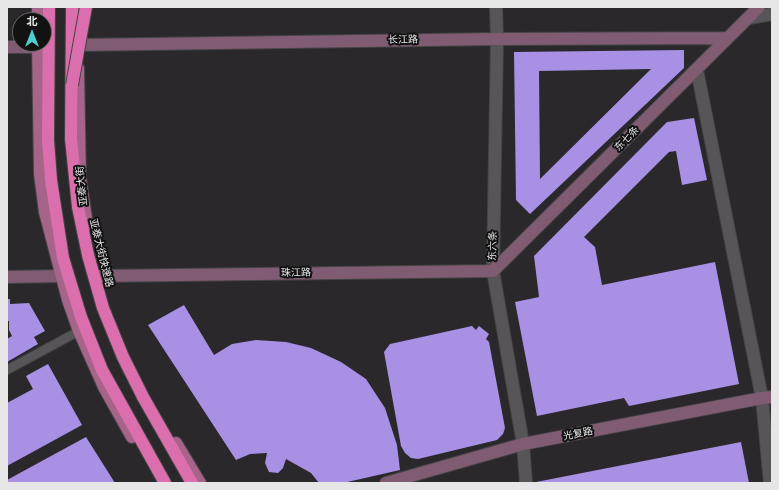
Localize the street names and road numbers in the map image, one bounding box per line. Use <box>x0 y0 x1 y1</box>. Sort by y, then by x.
street label: 长江路 <box>388 34 418 46</box>
street label: 东七条 <box>612 124 642 154</box>
street label: 亚泰大街 <box>74 165 90 207</box>
street label: 亚泰大街快速路 <box>87 218 115 288</box>
street label: 东六条 <box>487 231 499 261</box>
street label: 珠江路 <box>281 267 311 279</box>
street label: 光复路 <box>562 425 594 443</box>

